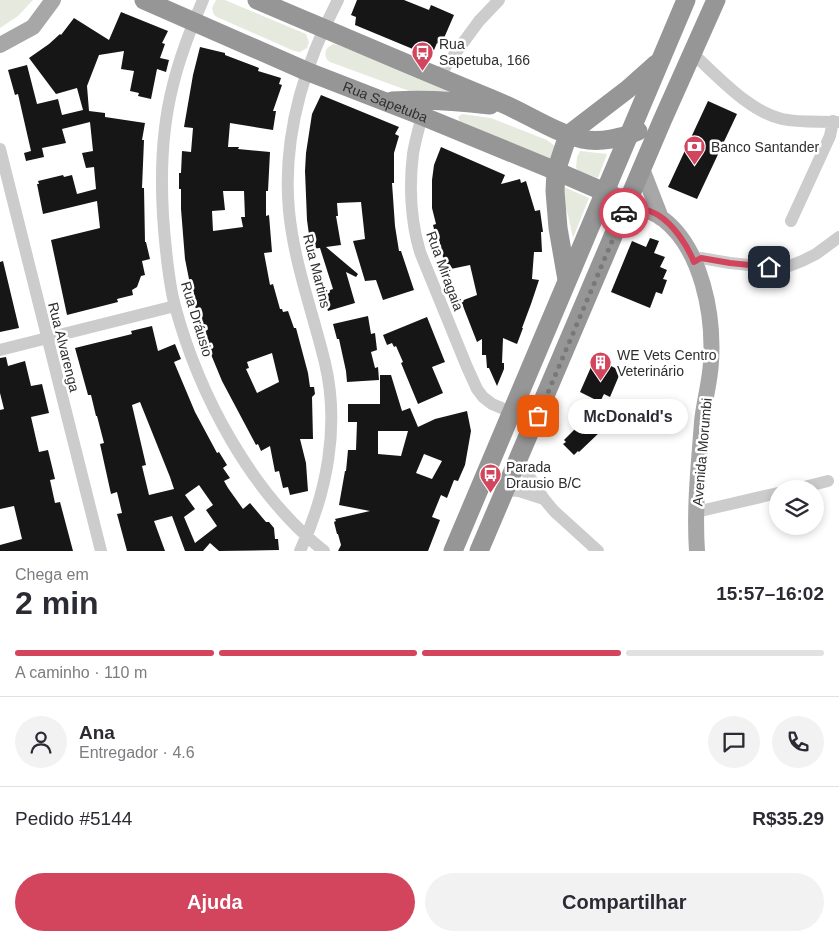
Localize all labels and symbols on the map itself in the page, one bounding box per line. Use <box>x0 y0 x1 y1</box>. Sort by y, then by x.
place label: Rua Sapetuba, 166 <box>439 36 530 68</box>
bus stop icon: Rua Sapetuba, 166 <box>411 40 435 71</box>
street label: Rua Sapetuba <box>341 78 430 126</box>
bank icon: Banco Santander <box>683 135 707 166</box>
place label: Banco Santander <box>711 139 820 155</box>
courier <box>599 188 649 238</box>
street label: Rua Miragaia <box>423 229 467 313</box>
street label: Rua Martins <box>300 232 334 310</box>
pin <box>748 246 790 288</box>
street label: Rua Dráusio <box>178 279 216 359</box>
street label: Rua Alvarenga <box>45 301 83 394</box>
place label: WE Vets Centro Veterinário <box>617 347 717 379</box>
building icon: WE Vets Centro Veterinário <box>589 351 613 382</box>
pin <box>517 395 559 437</box>
street label: Avenida Morumbi <box>689 397 715 507</box>
callout: McDonald's <box>568 398 688 434</box>
place label: Parada Drausio B/C <box>506 459 581 491</box>
bus stop icon: Parada Drausio B/C <box>478 463 502 494</box>

